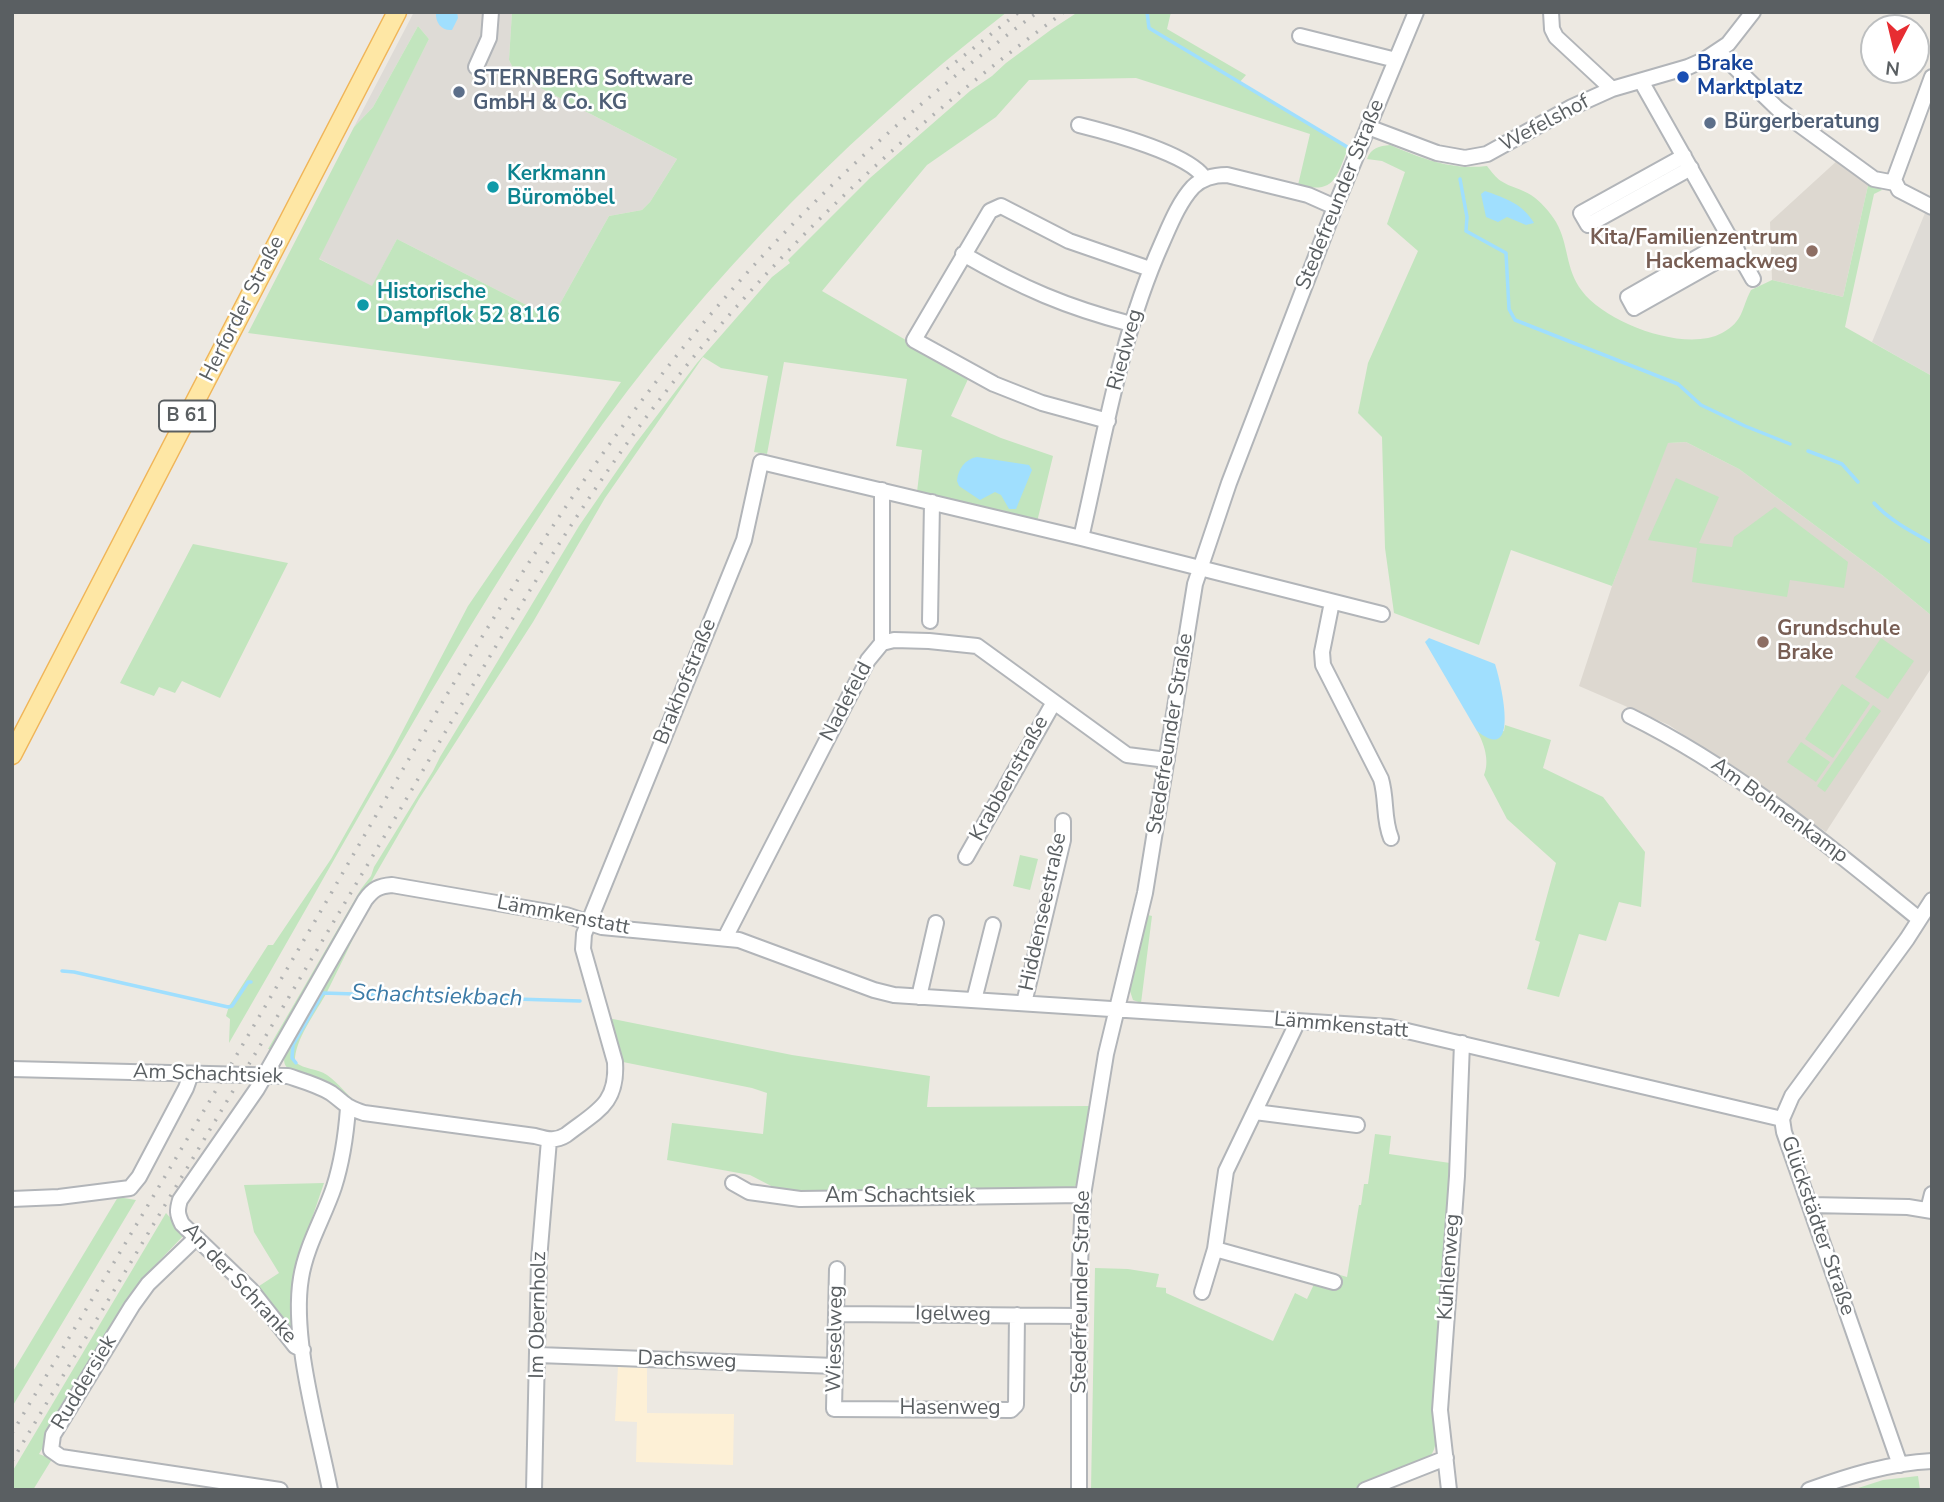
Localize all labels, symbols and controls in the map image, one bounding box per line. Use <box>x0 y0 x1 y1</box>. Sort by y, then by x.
north arrow <box>1860 14 1930 84</box>
place label: Brake Marktplatz <box>1697 52 1803 102</box>
text: N <box>1884 54 1901 82</box>
place label: STERNBERG Software GmbH & Co. KG <box>473 67 693 117</box>
marker: Brake Marktplatz <box>1675 69 1691 85</box>
marker: STERNBERG Software GmbH & Co. KG <box>451 84 467 100</box>
street label: Wefelshof <box>1496 90 1594 158</box>
street label: Stedefreunder Straße <box>1291 96 1391 294</box>
place label: Bürgerberatung <box>1724 110 1880 136</box>
marker: Bürgerberatung <box>1702 115 1718 131</box>
place label: Kerkmann Büromöbel <box>507 162 615 212</box>
marker: Kerkmann Büromöbel <box>485 179 501 195</box>
place label: Kita/Familienzentrum Hackemackweg <box>1590 226 1798 276</box>
street label: Herforder Straße <box>195 232 291 386</box>
marker: Kita/Familienzentrum Hackemackweg <box>1804 243 1820 259</box>
place label: Historische Dampflok 52 8116 <box>377 280 560 330</box>
marker: Historische Dampflok 52 8116 <box>355 297 371 313</box>
street label: Riedweg <box>1103 306 1149 394</box>
road number: B 61 <box>159 400 215 432</box>
street label: Brakhofstraße <box>649 615 723 749</box>
place label: Grundschule Brake <box>1777 617 1900 667</box>
street label: Stedefreunder Straße <box>1143 632 1199 836</box>
marker: Grundschule Brake <box>1755 634 1771 650</box>
street label: Nadefeld <box>816 658 878 746</box>
street label: Krabbenstraße <box>965 712 1055 846</box>
street label: Am Bohnenkamp <box>1706 753 1852 869</box>
street label: Hiddenseestraße <box>1015 831 1073 993</box>
street label: Lämmkenstatt <box>494 891 632 941</box>
water label: Schachtsiekbach <box>351 980 523 1014</box>
street label: Lämmkenstatt <box>1273 1008 1409 1044</box>
street label: Am Schachtsiek <box>133 1060 283 1090</box>
street label: Glückstädter Straße <box>1774 1133 1860 1319</box>
street label: Am Schachtsiek <box>825 1184 975 1210</box>
street label: Stedefreunder Straße <box>1068 1190 1096 1394</box>
street label: Kuhlenweg <box>1434 1213 1466 1321</box>
street label: An der Schranke <box>177 1219 301 1349</box>
street label: Im Obernholz <box>525 1251 553 1379</box>
street label: Wieselweg <box>822 1285 850 1393</box>
street label: Igelweg <box>915 1302 991 1328</box>
street label: Ruddersiek <box>47 1331 123 1435</box>
street label: Dachsweg <box>637 1347 737 1375</box>
street label: Hasenweg <box>899 1396 1001 1422</box>

